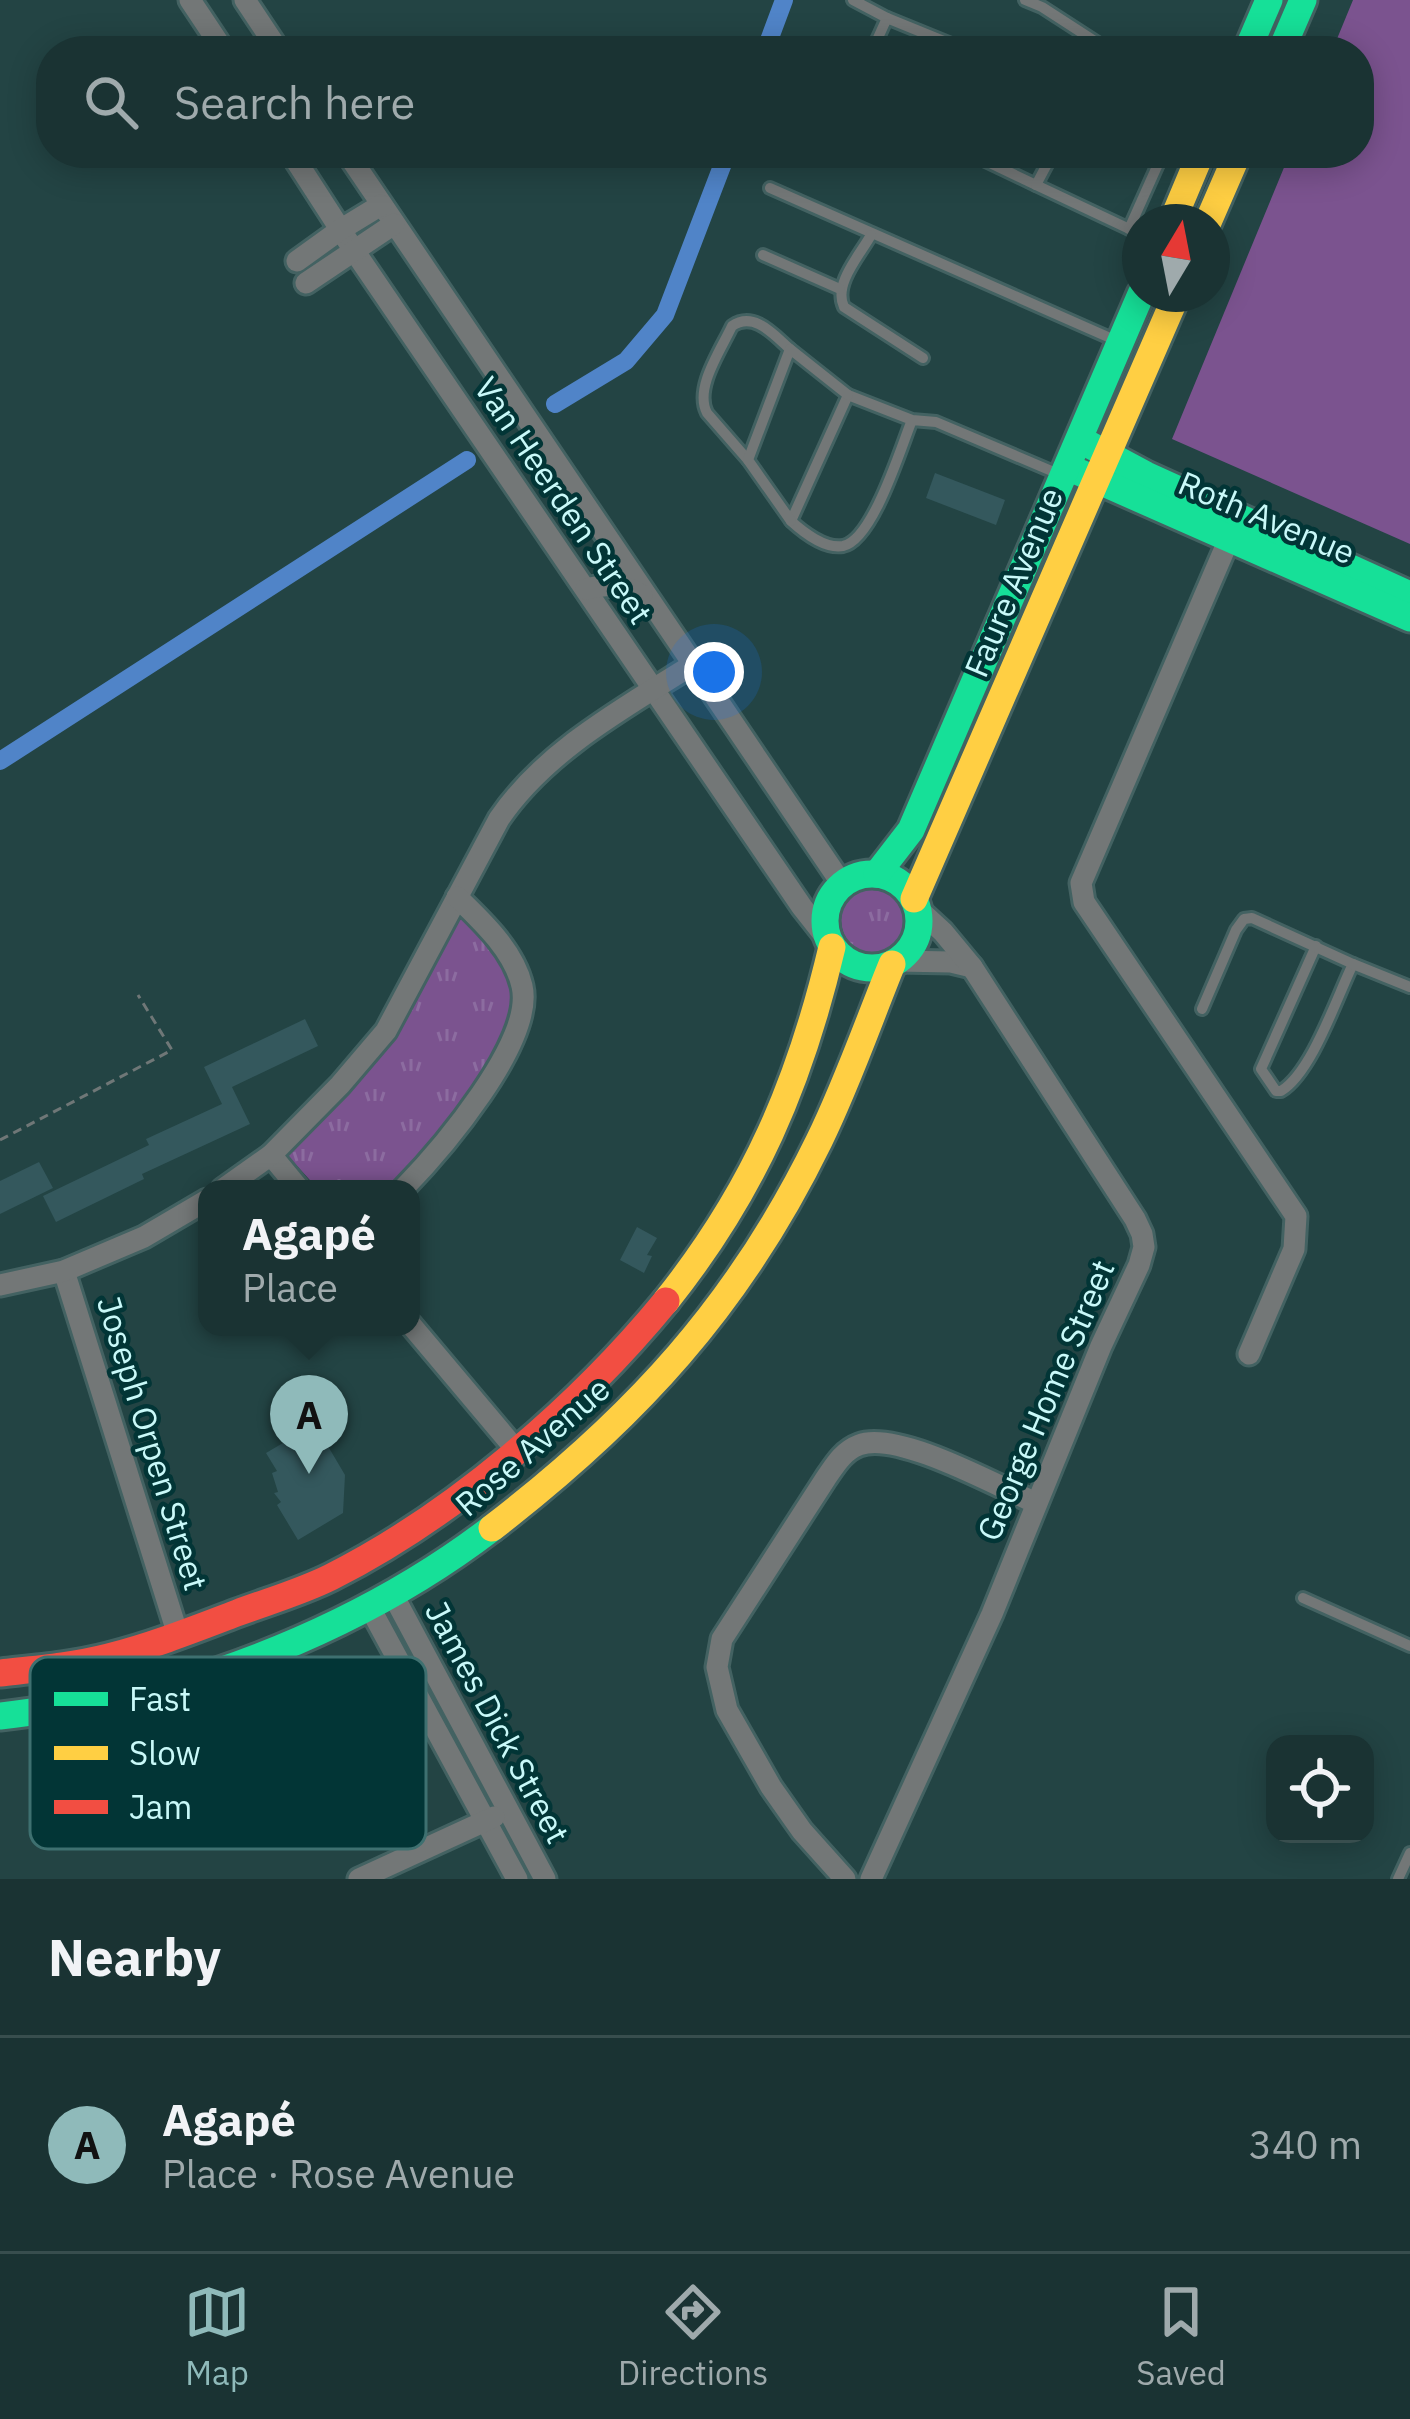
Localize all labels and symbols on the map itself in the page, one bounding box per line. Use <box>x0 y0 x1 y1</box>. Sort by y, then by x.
north arrow <box>1122 204 1230 312</box>
street label: Van Heerden Street <box>465 368 663 632</box>
street label: Roth Avenue <box>1172 461 1362 573</box>
street label: Faure Avenue <box>954 481 1072 683</box>
your location <box>684 642 744 702</box>
street label: George Home Street <box>966 1253 1124 1547</box>
street label: Joseph Orpen Street <box>88 1291 218 1595</box>
street label: Rose Avenue <box>446 1367 618 1525</box>
pin: A <box>270 1375 348 1474</box>
street label: James Dick Street <box>416 1594 580 1850</box>
legend <box>30 1657 426 1849</box>
text: Fast <box>129 1677 191 1720</box>
text: Slow <box>129 1731 201 1774</box>
text: Jam <box>129 1785 192 1828</box>

